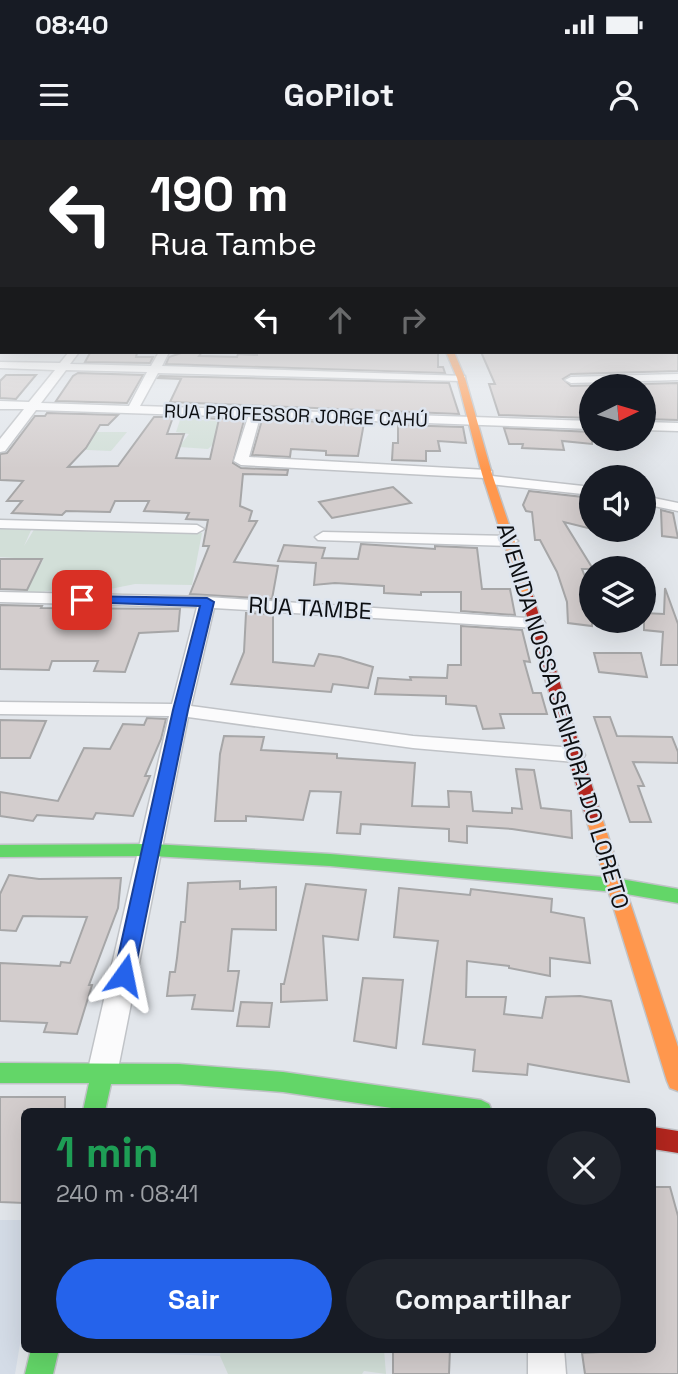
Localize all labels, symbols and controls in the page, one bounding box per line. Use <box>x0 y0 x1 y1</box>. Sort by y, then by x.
text: 08:40 <box>35 8 109 42</box>
text: GoPilot <box>284 75 394 115</box>
icon: menu <box>35 76 73 114</box>
icon: person <box>605 76 643 114</box>
text: 190 m <box>150 163 288 225</box>
icon: left <box>35 168 126 259</box>
text: Rua Tambe <box>150 224 317 264</box>
icon: left <box>248 301 286 339</box>
icon: ahead <box>321 301 359 339</box>
icon: right <box>394 301 432 339</box>
north arrow <box>579 374 656 452</box>
map controls <box>579 374 656 633</box>
street label: RUA PROFESSOR JORGE CAHÚ <box>164 398 428 433</box>
button: sound <box>579 465 656 542</box>
street label: AVENIDA NOSSA SENHORA DO LORETO <box>490 519 636 913</box>
button: layers <box>579 556 656 633</box>
pin <box>52 570 112 630</box>
icon: arrive <box>63 581 101 619</box>
street label: RUA TAMBE <box>248 590 372 626</box>
position arrow <box>87 938 161 1012</box>
text: 1 min <box>56 1126 159 1179</box>
button: close <box>547 1131 621 1205</box>
text: 240 m · 08:41 <box>56 1179 198 1209</box>
button: Sair <box>56 1259 332 1339</box>
button: Compartilhar <box>346 1259 621 1339</box>

